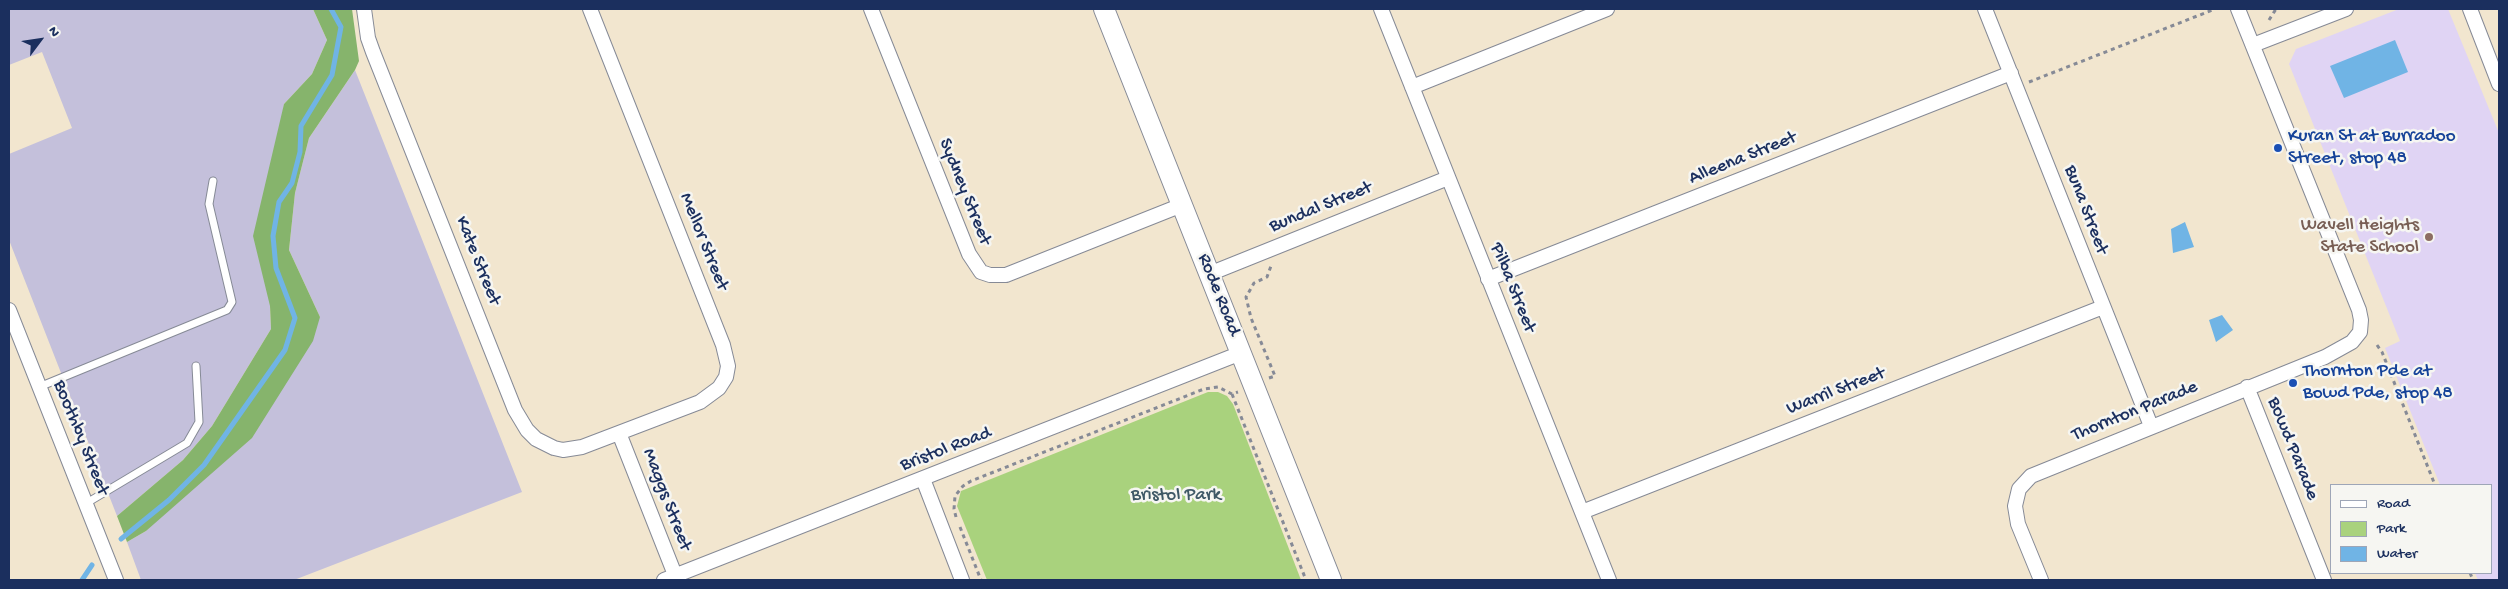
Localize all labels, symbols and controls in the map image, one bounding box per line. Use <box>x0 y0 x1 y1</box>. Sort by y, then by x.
north arrow <box>15 15 65 65</box>
text: N <box>44 24 63 40</box>
place label: Kuran St at Burradoo Street, stop 48 <box>2288 126 2456 170</box>
street label: Alleena Street <box>1686 127 1800 191</box>
street label: Sydney Street <box>932 136 996 248</box>
marker: Kuran St at Burradoo Street, stop 48 <box>2272 142 2284 154</box>
street label: Buna Street <box>2058 162 2112 258</box>
street label: Bundal Street <box>1266 177 1376 239</box>
street label: Mellor Street <box>673 190 733 294</box>
street label: Kate Street <box>449 213 505 309</box>
place label: Wavell Heights State School <box>2301 215 2419 259</box>
marker: Wavell Heights State School <box>2423 231 2435 243</box>
street label: Pilba Street <box>1484 240 1540 336</box>
street label: Rode Road <box>1191 251 1245 339</box>
place label: Thornton Pde at Bowd Pde, stop 48 <box>2303 361 2453 405</box>
street label: Warril Street <box>1784 363 1888 421</box>
street label: Thornton Parade <box>2069 376 2201 448</box>
street label: Boothby Street <box>47 377 113 499</box>
marker: Thornton Pde at Bowd Pde, stop 48 <box>2287 377 2299 389</box>
street label: Bowd Parade <box>2261 394 2323 504</box>
street label: Bristol Road <box>897 422 995 478</box>
street label: Maggs Street <box>636 446 696 554</box>
legend <box>2330 484 2493 574</box>
park label: Bristol Park <box>1131 485 1221 507</box>
text: Road <box>2377 495 2410 513</box>
text: Park <box>2377 520 2406 538</box>
text: Water <box>2377 545 2417 563</box>

